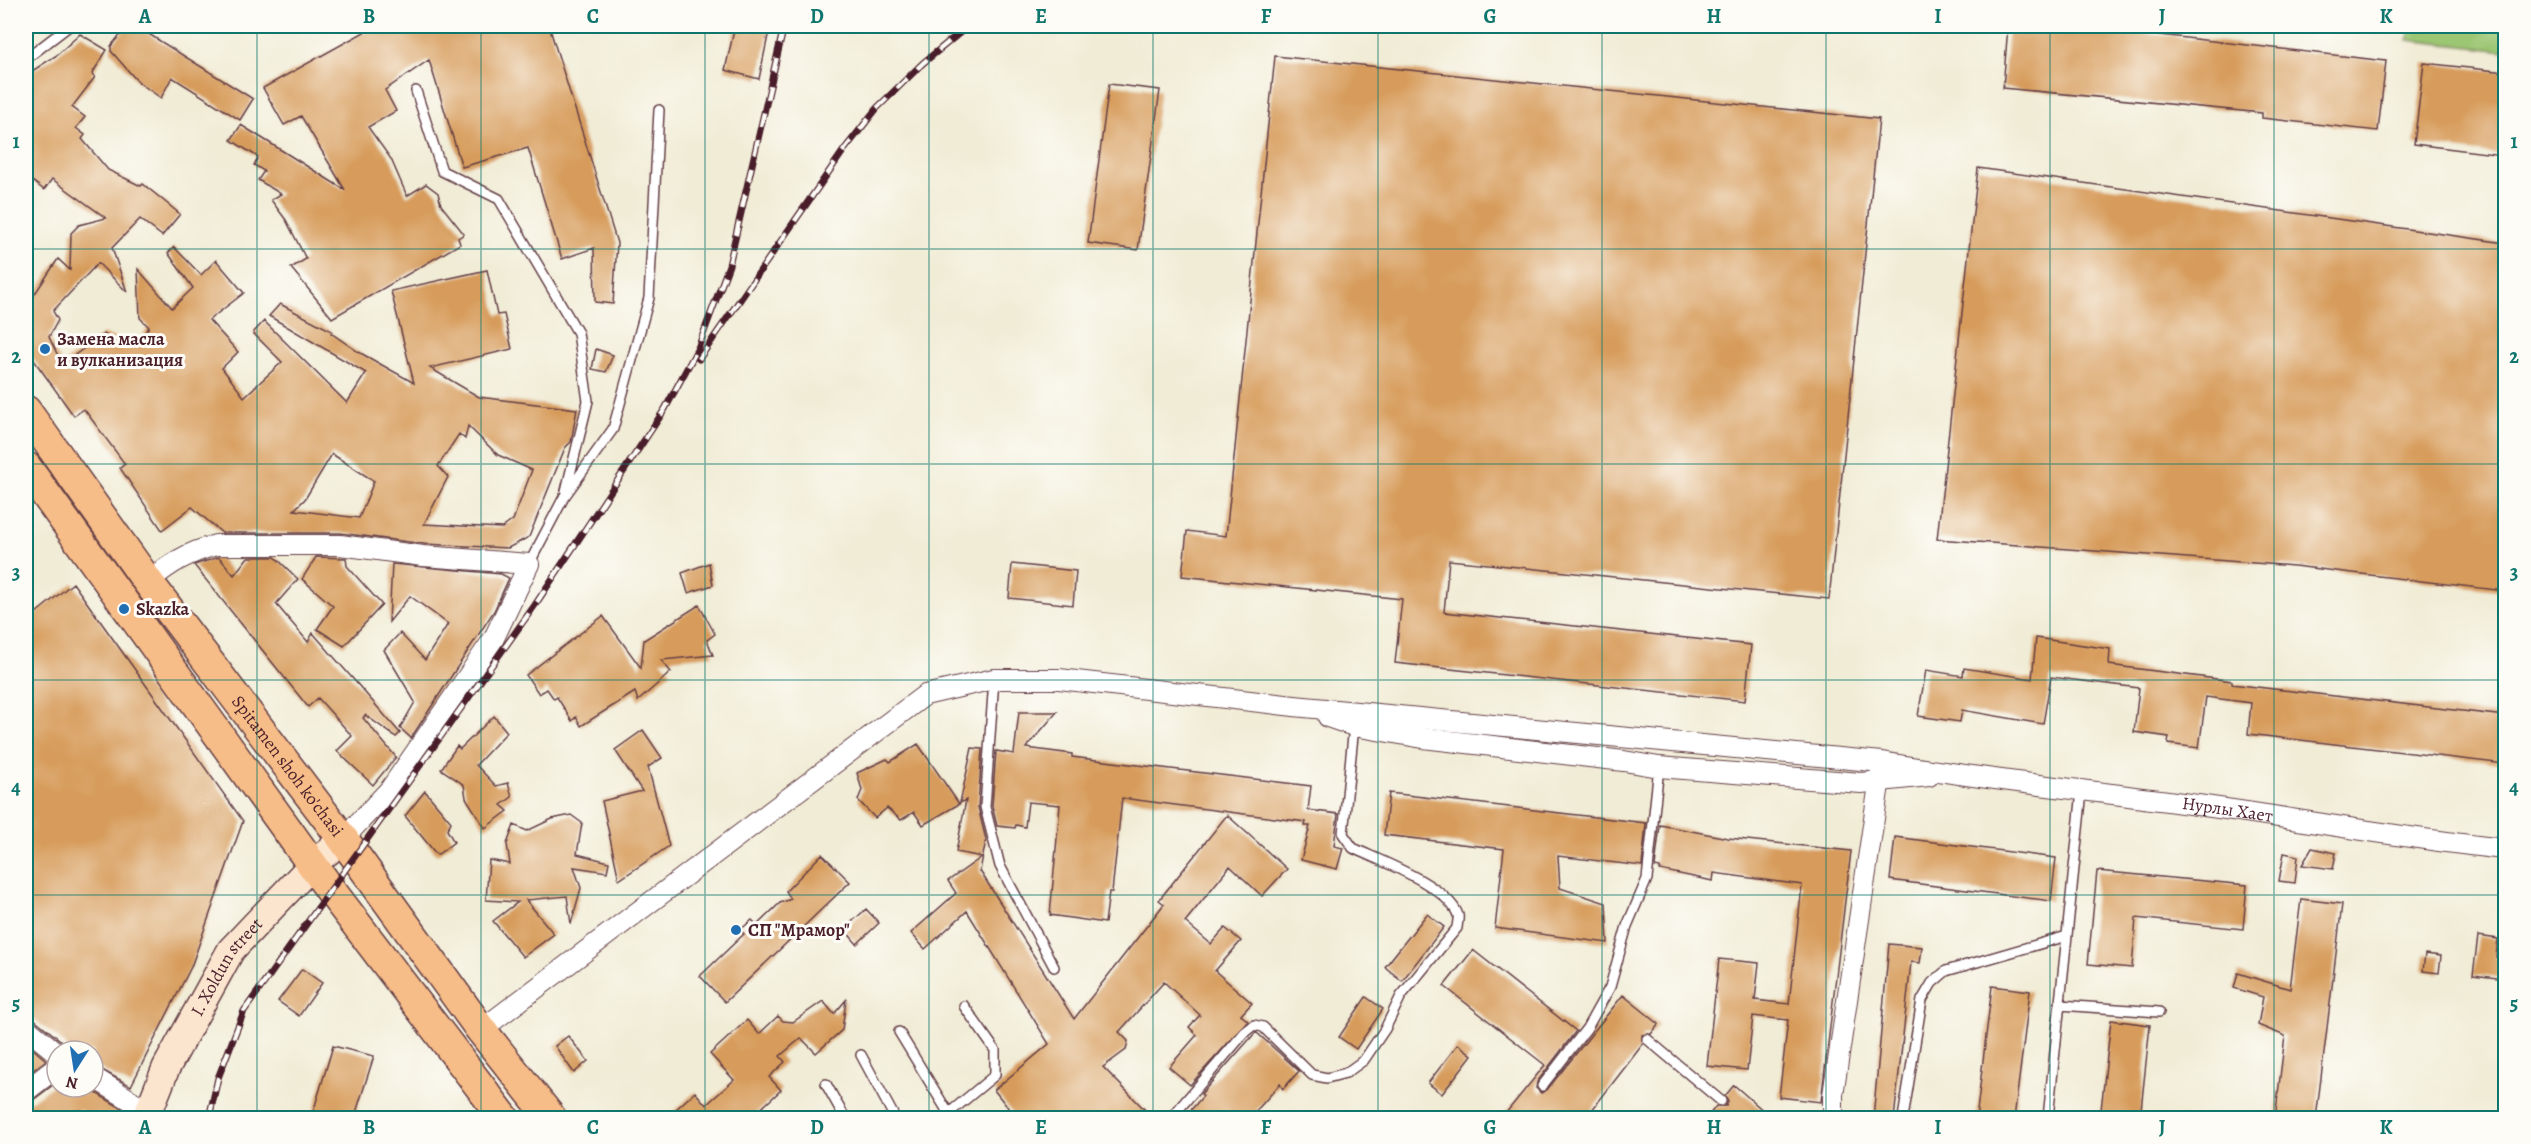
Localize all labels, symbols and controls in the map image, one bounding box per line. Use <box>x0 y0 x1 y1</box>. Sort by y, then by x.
text: A <box>138 3 152 30</box>
text: B <box>363 3 375 30</box>
text: C <box>587 3 599 30</box>
text: D <box>810 3 824 30</box>
text: E <box>1035 3 1047 30</box>
text: F <box>1261 3 1272 30</box>
text: G <box>1483 3 1497 30</box>
text: H <box>1707 3 1722 30</box>
text: I <box>1934 3 1942 30</box>
text: J <box>2159 3 2166 30</box>
text: K <box>2379 3 2393 30</box>
text: 1 <box>12 128 20 155</box>
text: 1 <box>2510 128 2518 155</box>
place label: Замена масла и вулканизация <box>57 327 183 372</box>
marker: Замена масла и вулканизация <box>38 342 52 356</box>
text: 2 <box>11 343 21 370</box>
text: 2 <box>2509 343 2519 370</box>
text: 3 <box>12 559 20 586</box>
text: 3 <box>2510 559 2518 586</box>
place label: Skazka <box>136 597 190 621</box>
marker: Skazka <box>117 602 131 616</box>
street label: Spitamen shoh ko'chasi <box>226 690 349 842</box>
text: 4 <box>11 774 21 801</box>
text: 4 <box>2509 774 2519 801</box>
street label: Нурлы Хает <box>2181 791 2275 828</box>
street label: I. Xoldun street <box>185 912 268 1020</box>
place label: СП "Мрамор" <box>748 918 850 942</box>
marker: СП "Мрамор" <box>729 923 743 937</box>
text: 5 <box>12 990 20 1017</box>
text: 5 <box>2510 990 2518 1017</box>
north arrow <box>45 1039 105 1099</box>
text: N <box>64 1071 80 1095</box>
text: A <box>138 1114 152 1141</box>
text: B <box>363 1114 375 1141</box>
text: C <box>587 1114 599 1141</box>
text: D <box>810 1114 824 1141</box>
text: E <box>1035 1114 1047 1141</box>
text: F <box>1261 1114 1272 1141</box>
text: G <box>1483 1114 1497 1141</box>
text: H <box>1707 1114 1722 1141</box>
text: I <box>1934 1114 1942 1141</box>
text: J <box>2159 1114 2166 1141</box>
text: K <box>2379 1114 2393 1141</box>

